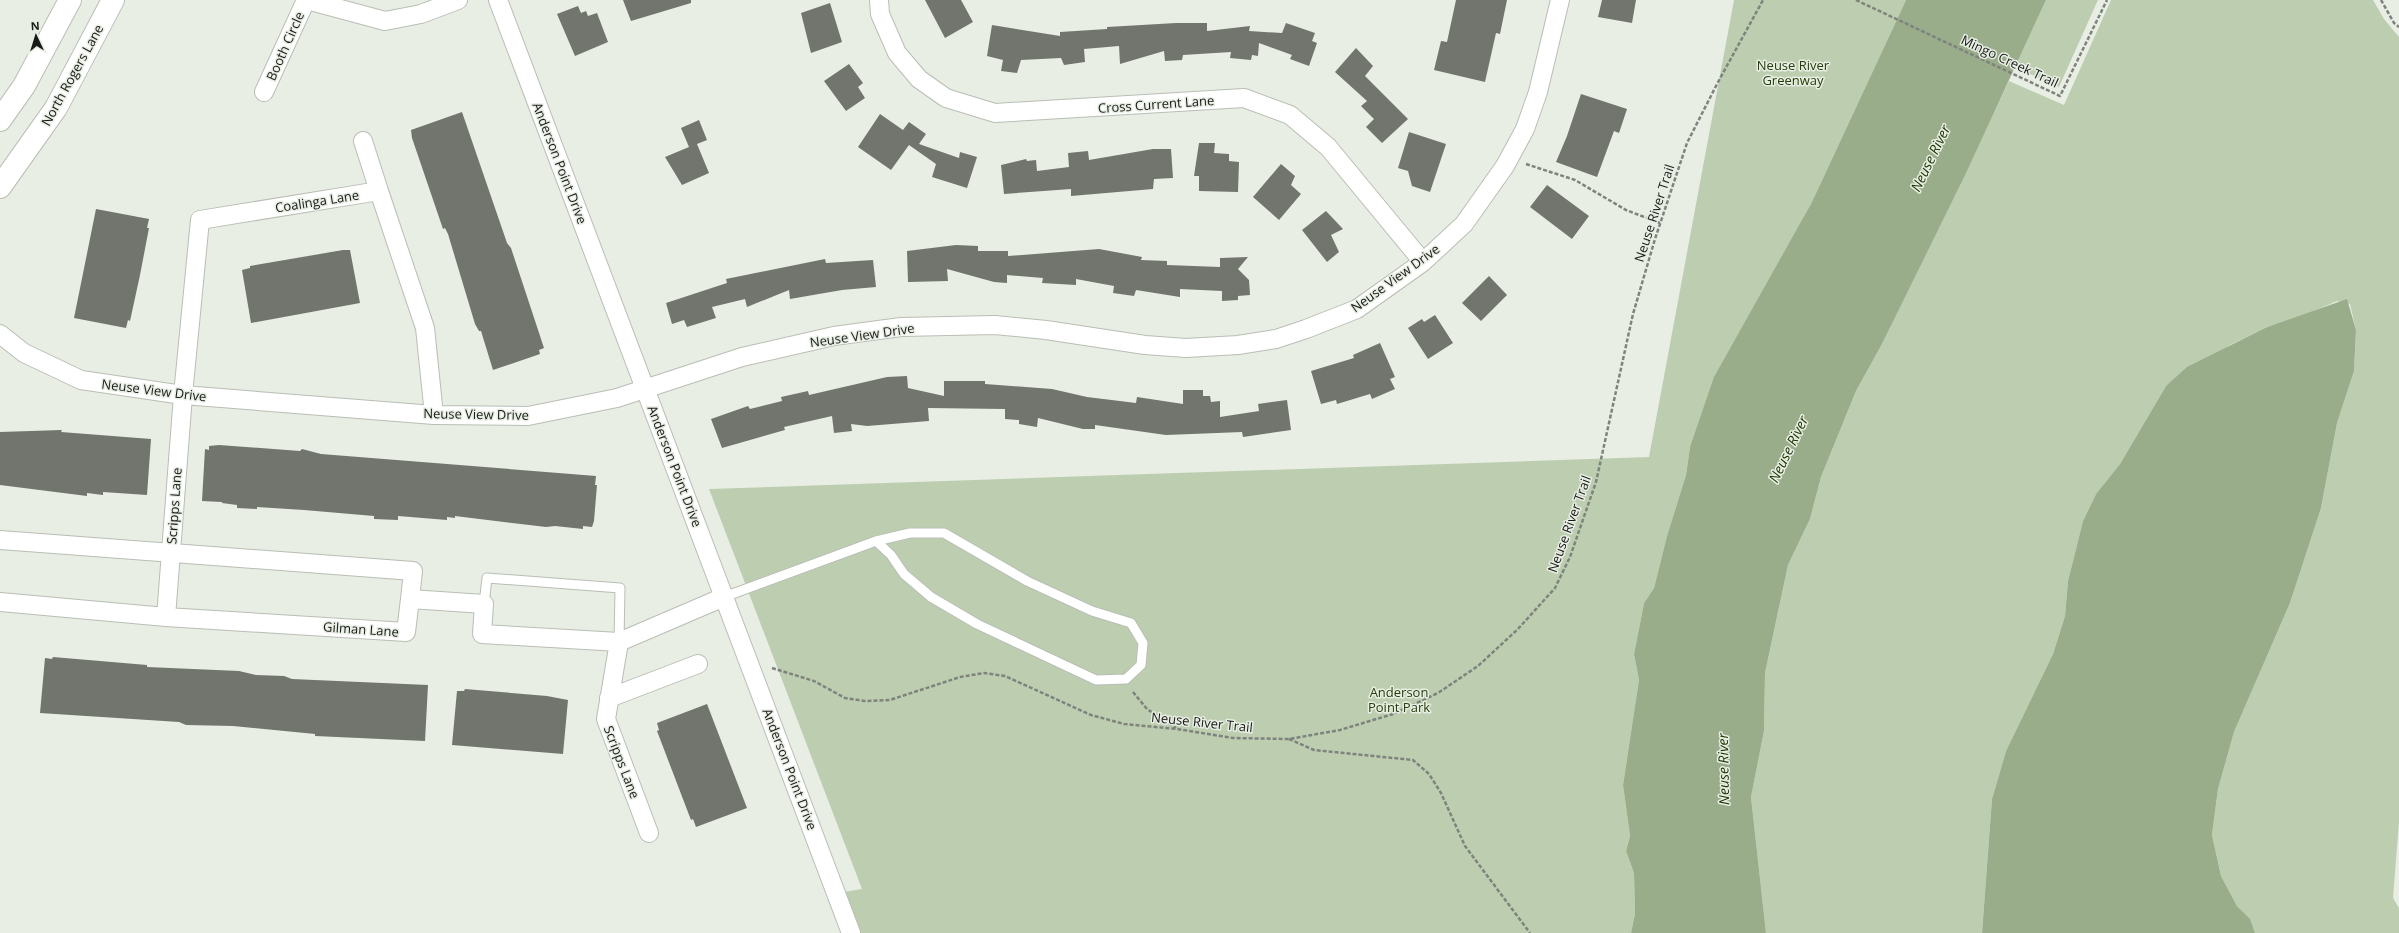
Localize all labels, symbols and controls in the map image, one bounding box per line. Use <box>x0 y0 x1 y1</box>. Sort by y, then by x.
street label: Booth Circle <box>262 9 308 83</box>
north arrow <box>16 16 56 56</box>
text: N <box>30 18 40 33</box>
street label: North Rogers Lane <box>37 21 107 129</box>
street label: Mingo Creek Trail <box>1958 30 2062 92</box>
park label: Neuse River Greenway <box>1757 56 1830 89</box>
street label: Cross Current Lane <box>1097 91 1215 117</box>
street label: Anderson Point Drive <box>529 100 591 226</box>
water label: Neuse River <box>1906 121 1955 195</box>
street label: Neuse River Trail <box>1630 162 1678 264</box>
street label: Coalinga Lane <box>274 185 360 217</box>
street label: Neuse View Drive <box>1347 240 1443 316</box>
street label: Neuse View Drive <box>808 319 916 351</box>
street label: Neuse View Drive <box>101 375 207 405</box>
street label: Anderson Point Drive <box>644 403 706 529</box>
street label: Neuse View Drive <box>423 404 529 424</box>
water label: Neuse River <box>1764 412 1813 486</box>
street label: Scripps Lane <box>162 467 186 545</box>
street label: Neuse River Trail <box>1543 473 1595 575</box>
street label: Gilman Lane <box>323 617 399 641</box>
park label: Anderson Point Park <box>1368 683 1430 716</box>
street label: Anderson Point Drive <box>759 706 821 832</box>
street label: Neuse River Trail <box>1150 708 1254 736</box>
street label: Scripps Lane <box>600 723 644 801</box>
water label: Neuse River <box>1713 732 1733 805</box>

